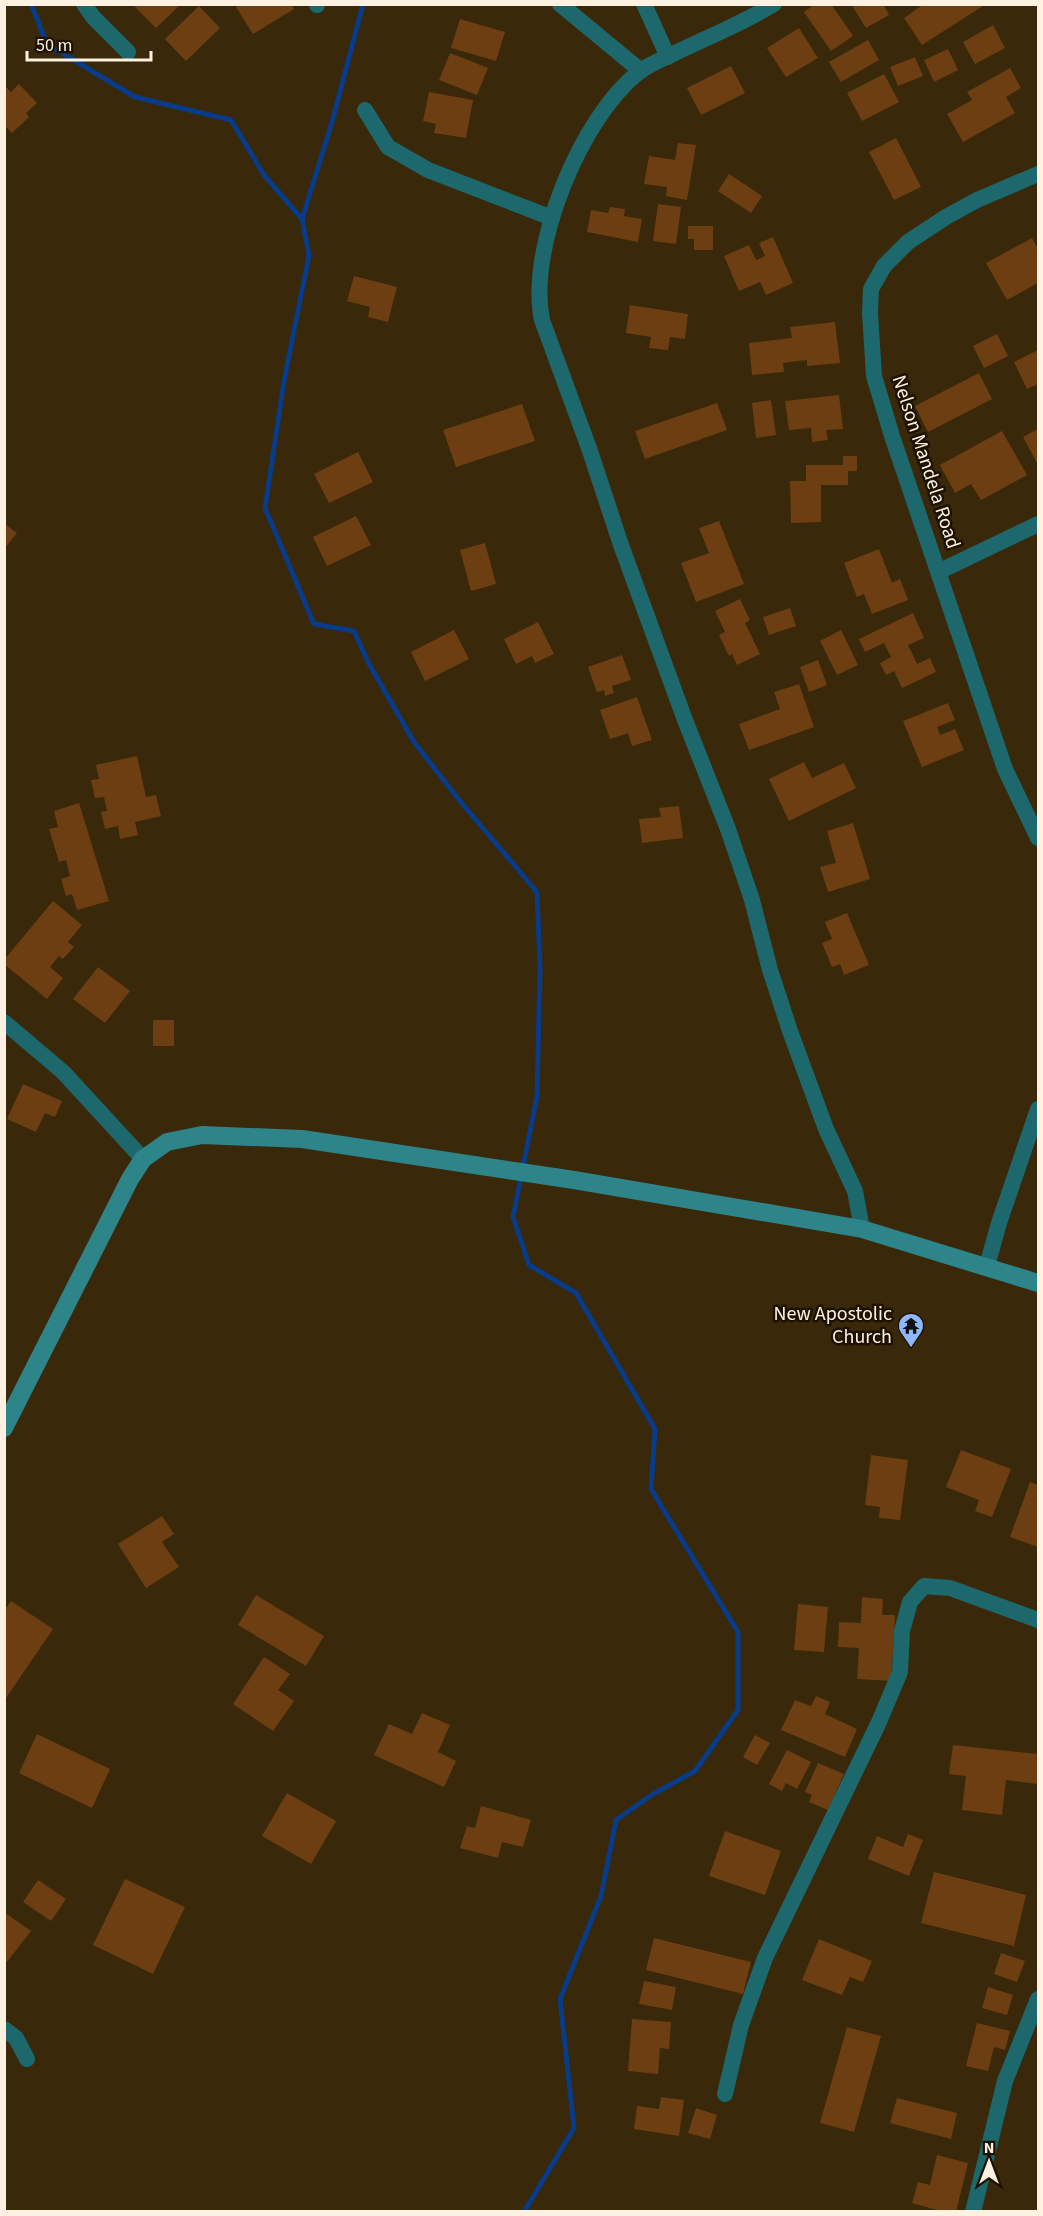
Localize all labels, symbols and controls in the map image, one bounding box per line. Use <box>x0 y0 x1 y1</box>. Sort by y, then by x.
scale bar <box>27 24 152 62</box>
text: 50 m <box>36 33 72 58</box>
street label: Nelson Mandela Road <box>885 372 967 552</box>
place label: New Apostolic Church <box>773 1300 892 1351</box>
temple icon: New Apostolic Church <box>896 1311 926 1349</box>
north arrow <box>959 2132 1019 2192</box>
text: N <box>984 2137 994 2159</box>

